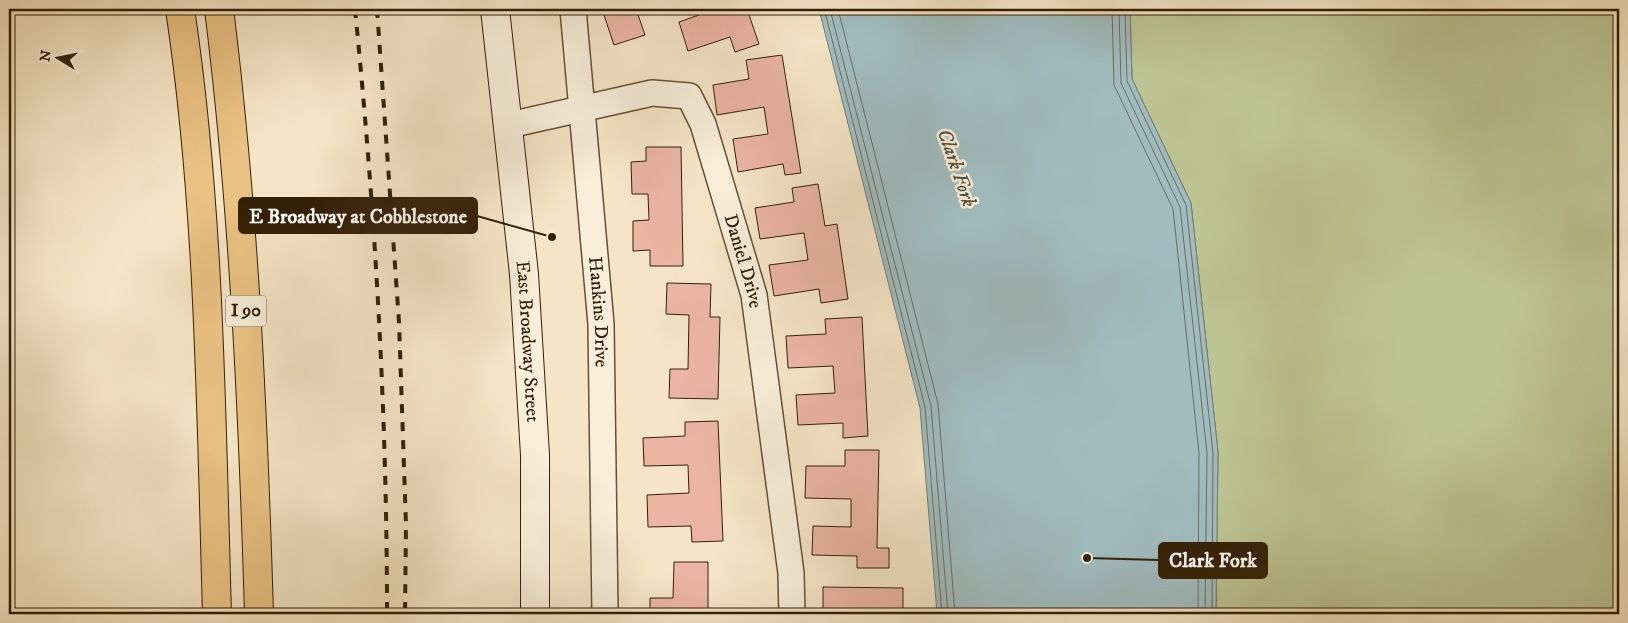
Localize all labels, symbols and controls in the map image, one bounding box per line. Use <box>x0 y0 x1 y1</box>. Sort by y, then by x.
north arrow <box>32 32 82 82</box>
text: N <box>36 48 56 63</box>
water label: Clark Fork <box>931 126 981 211</box>
callout: E Broadway at Cobblestone <box>239 198 477 233</box>
text: E Broadway at Cobblestone <box>249 205 468 230</box>
street label: Daniel Drive <box>719 211 767 310</box>
street label: Hankins Drive <box>584 255 613 368</box>
street label: East Broadway Street <box>511 259 544 423</box>
road number: I 90 <box>226 296 266 326</box>
callout: Clark Fork <box>1159 543 1267 578</box>
text: Clark Fork <box>1169 549 1258 574</box>

